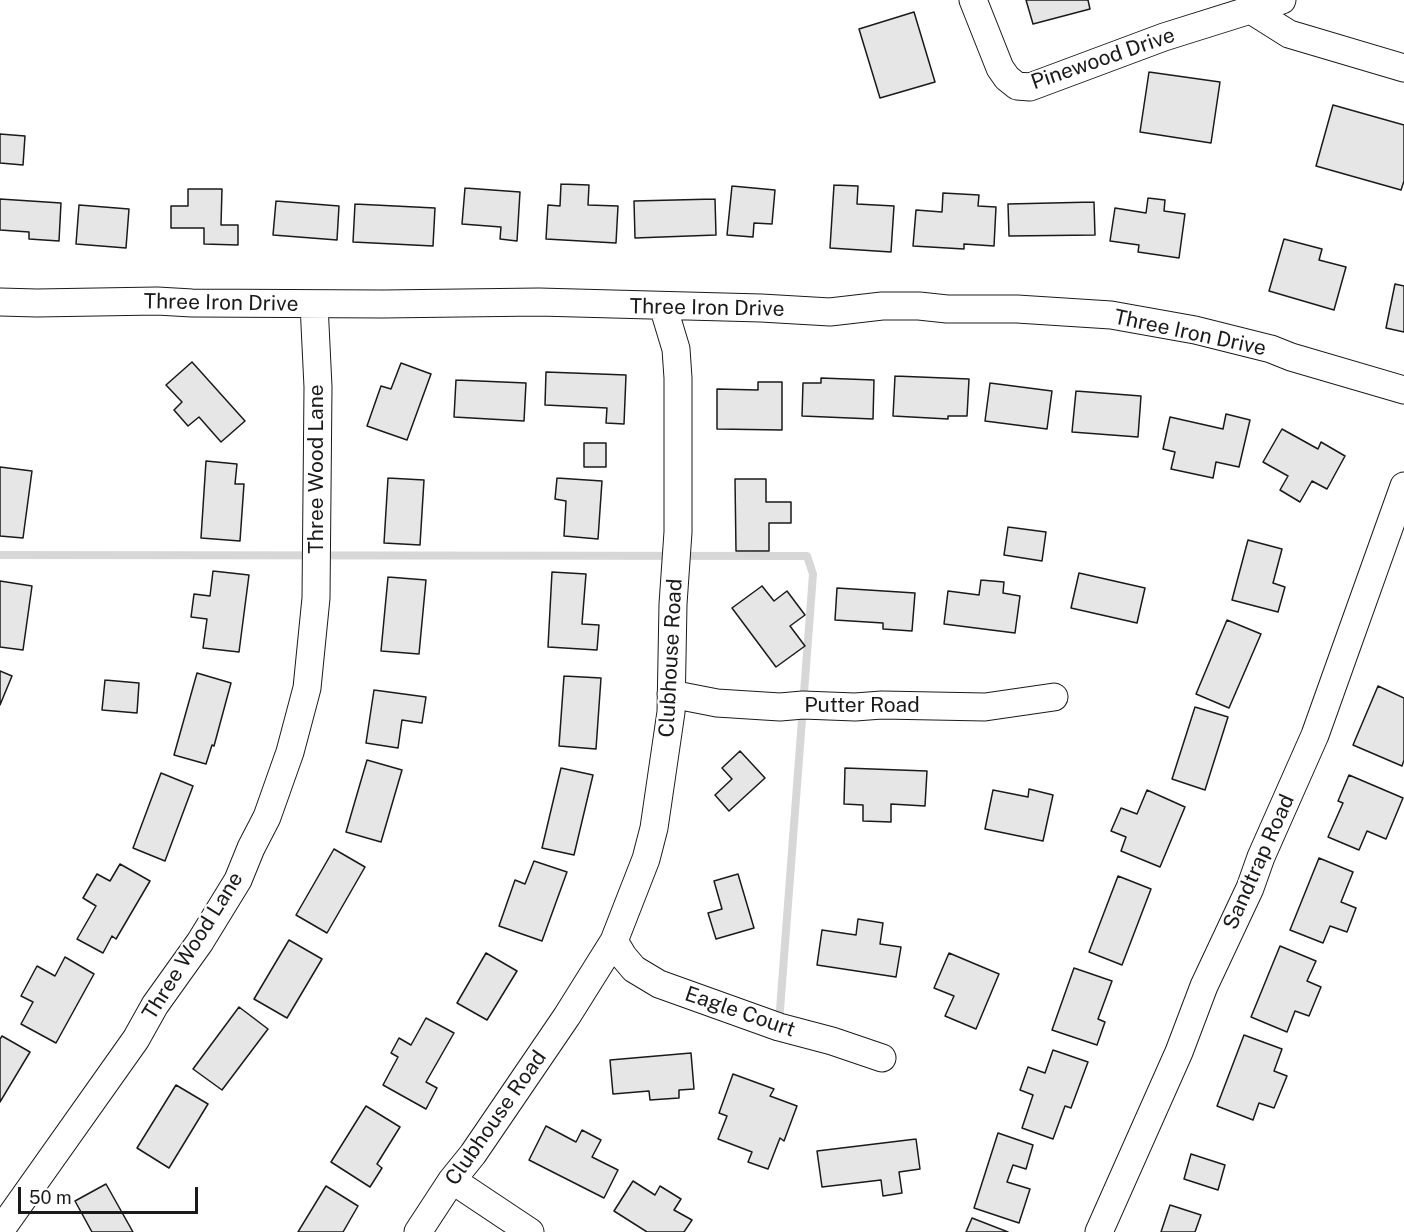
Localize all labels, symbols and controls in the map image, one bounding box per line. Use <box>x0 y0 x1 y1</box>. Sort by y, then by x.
street label: Pinewood Drive <box>1028 23 1178 95</box>
street label: Three Iron Drive <box>143 289 299 317</box>
street label: Three Iron Drive <box>629 294 785 322</box>
street label: Three Iron Drive <box>1112 305 1268 361</box>
street label: Three Wood Lane <box>304 384 330 554</box>
street label: Clubhouse Road <box>654 578 688 738</box>
street label: Putter Road <box>804 693 920 719</box>
street label: Sandtrap Road <box>1218 791 1300 933</box>
street label: Three Wood Lane <box>137 868 249 1024</box>
street label: Eagle Court <box>681 981 799 1043</box>
street label: Clubhouse Road <box>440 1046 552 1190</box>
scale bar <box>21 1175 201 1213</box>
text: 50 m <box>29 1187 72 1208</box>

